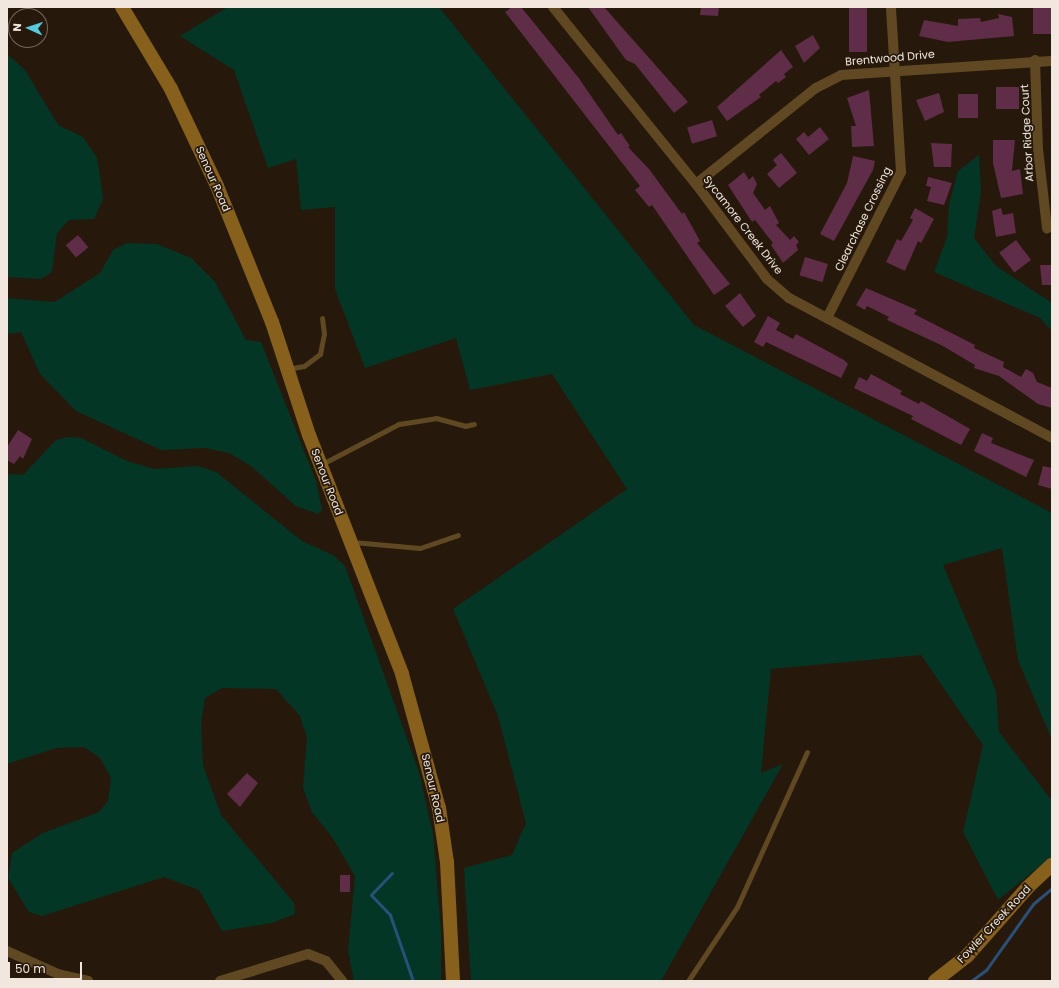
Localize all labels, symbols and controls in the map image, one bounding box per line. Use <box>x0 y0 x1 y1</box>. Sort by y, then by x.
north arrow <box>8 8 48 48</box>
text: N <box>9 23 25 32</box>
street label: Brentwood Drive <box>845 48 935 68</box>
street label: Arbor Ridge Court <box>1018 84 1036 182</box>
street label: Senour Road <box>193 144 233 214</box>
street label: Clearchase Crossing <box>832 165 894 273</box>
street label: Sycamore Creek Drive <box>700 173 786 277</box>
street label: Senour Road <box>308 447 346 517</box>
street label: Senour Road <box>419 752 447 824</box>
street label: Fowler Creek Road <box>955 882 1033 966</box>
scale bar <box>10 954 84 980</box>
text: 50 m <box>15 960 46 977</box>

